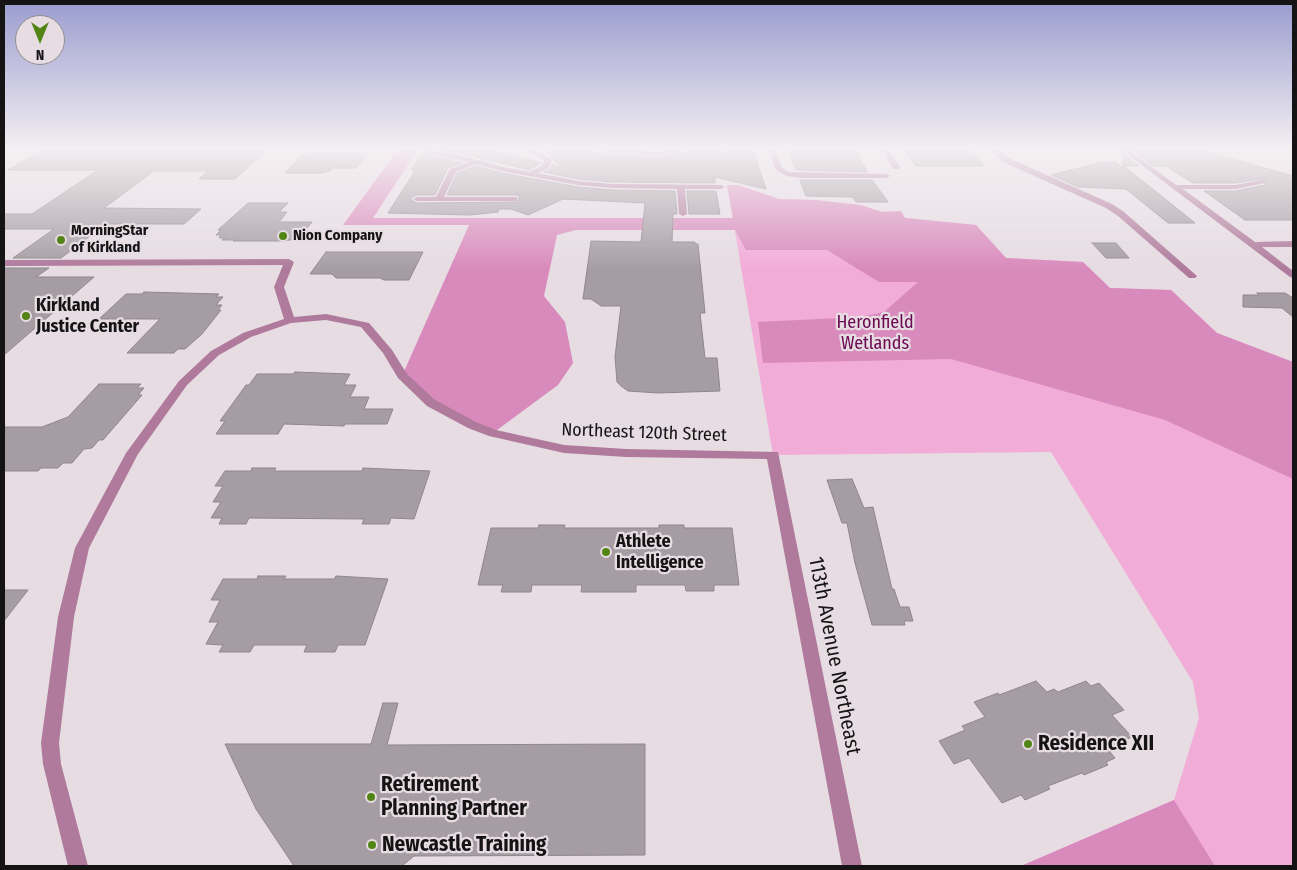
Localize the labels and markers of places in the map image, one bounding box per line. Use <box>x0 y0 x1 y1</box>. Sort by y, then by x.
place label: MorningStar of Kirkland <box>71 222 148 257</box>
place label: Nion Company <box>293 227 382 245</box>
marker: Nion Company <box>277 230 289 242</box>
marker: MorningStar of Kirkland <box>55 234 67 246</box>
place label: Kirkland Justice Center <box>36 295 139 338</box>
marker: Kirkland Justice Center <box>20 310 32 322</box>
place label: Athlete Intelligence <box>616 531 704 574</box>
marker: Athlete Intelligence <box>600 546 612 558</box>
place label: Residence XII <box>1038 731 1154 757</box>
marker: Residence XII <box>1022 738 1034 750</box>
place label: Retirement Planning Partner <box>381 772 527 822</box>
marker: Retirement Planning Partner <box>365 791 377 803</box>
place label: Newcastle Training <box>382 832 546 858</box>
marker: Newcastle Training <box>366 839 378 851</box>

